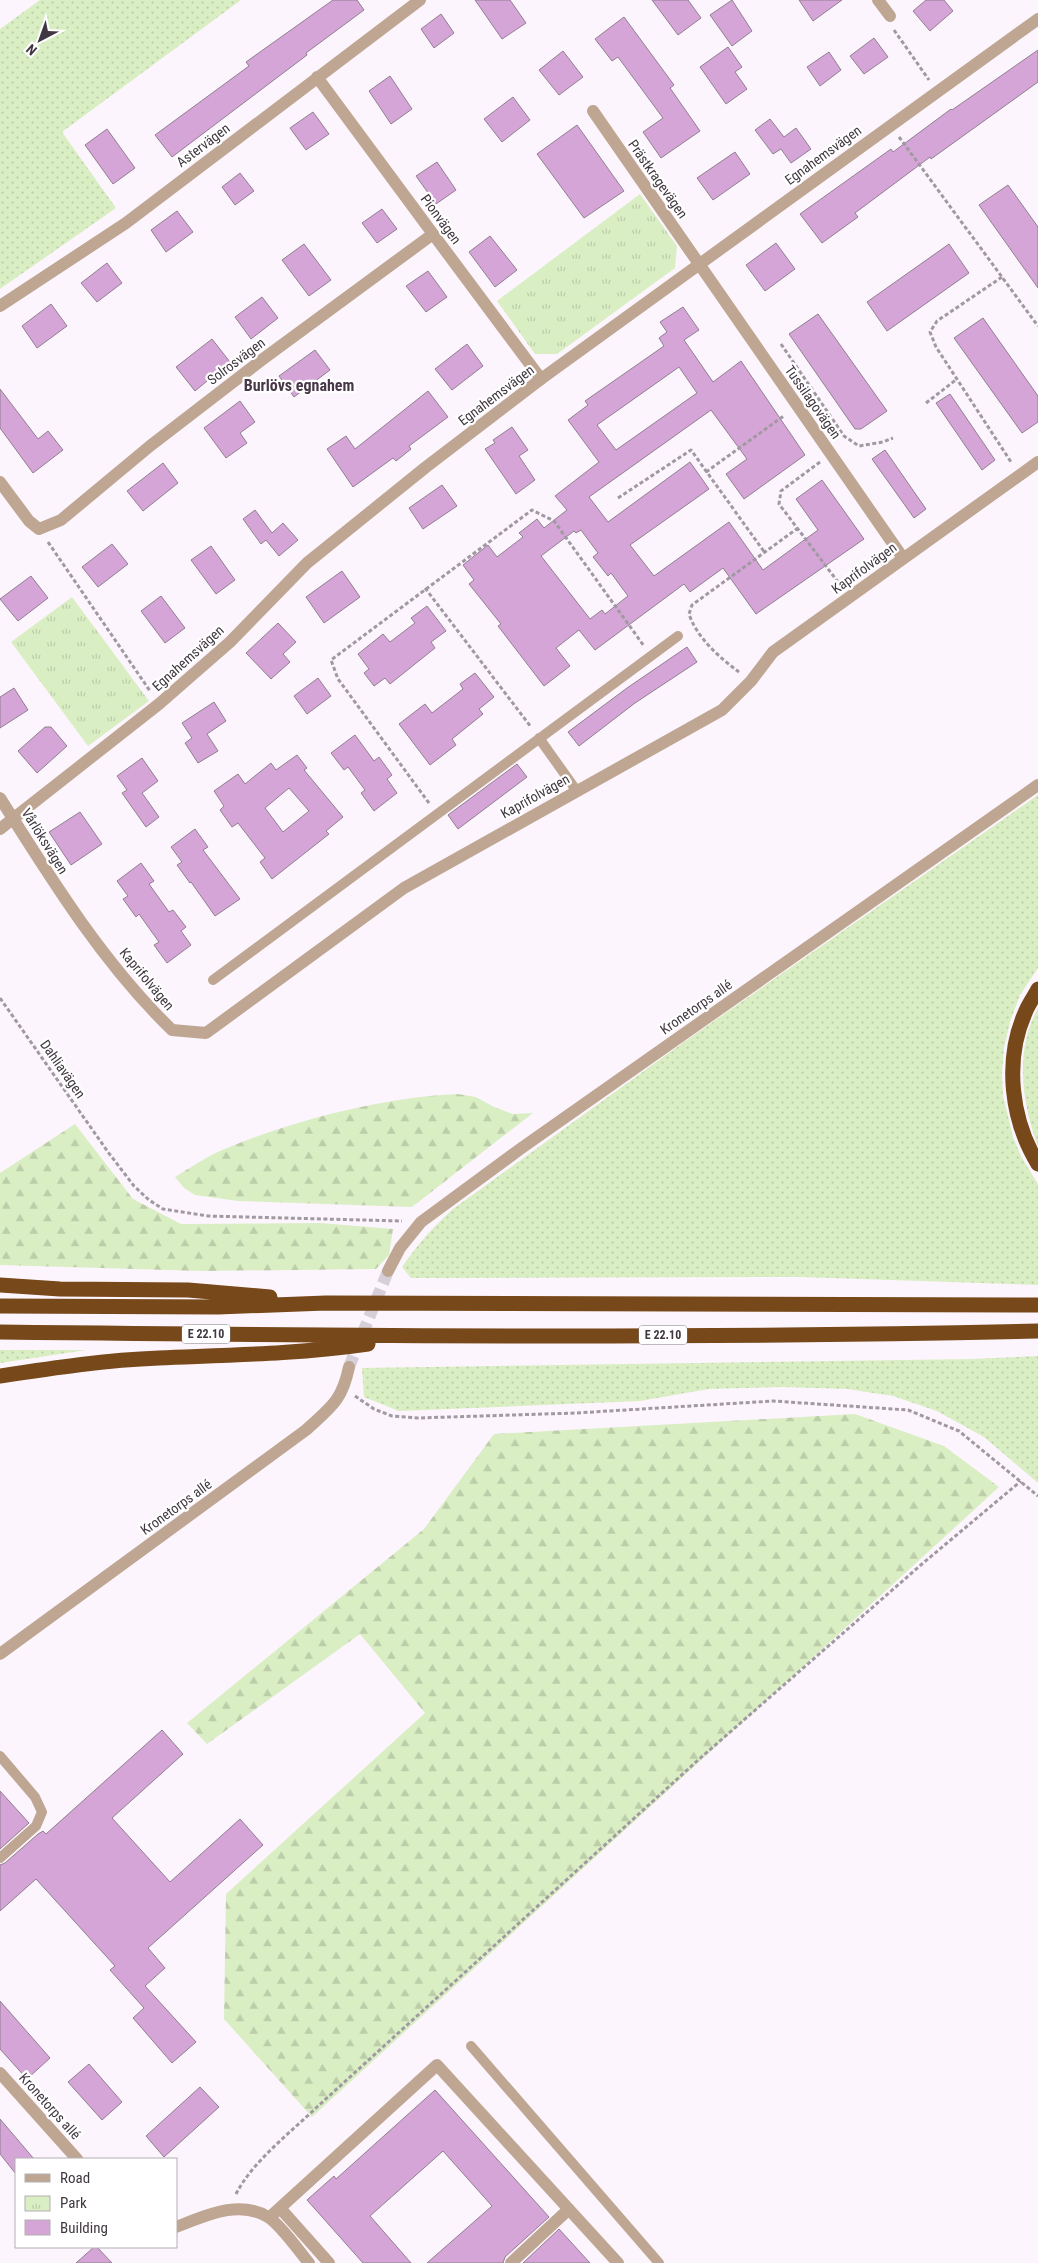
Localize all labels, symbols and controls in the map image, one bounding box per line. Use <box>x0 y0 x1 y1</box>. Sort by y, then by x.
north arrow <box>15 15 65 65</box>
text: N <box>23 41 40 59</box>
street label: Astervägen <box>173 120 233 170</box>
street label: Egnahemsvägen <box>782 122 864 188</box>
street label: Prästkragevägen <box>625 137 691 221</box>
street label: Pionvägen <box>418 191 464 247</box>
street label: Solrosvägen <box>204 334 268 388</box>
street label: Egnahemsvägen <box>455 361 537 429</box>
street label: Tussilagovägen <box>782 362 844 442</box>
district label: Burlövs egnahem <box>244 376 354 395</box>
street label: Kaprifolvägen <box>828 539 900 597</box>
street label: Egnahemsvägen <box>149 622 227 694</box>
street label: Kaprifolvägen <box>498 771 572 821</box>
street label: Vårlöksvägen <box>19 805 71 877</box>
street label: Kaprifolvägen <box>116 945 178 1013</box>
street label: Kronetorps allé <box>657 976 735 1038</box>
street label: Dahliavägen <box>37 1037 89 1101</box>
road number: E 22.10 <box>182 1325 230 1344</box>
road number: E 22.10 <box>639 1326 687 1344</box>
street label: Kronetorps allé <box>137 1476 215 1538</box>
street label: Kronetorps allé <box>16 2070 84 2143</box>
legend <box>15 2158 178 2248</box>
text: Road <box>60 2169 90 2187</box>
text: Park <box>60 2194 87 2212</box>
text: Building <box>60 2219 108 2237</box>

